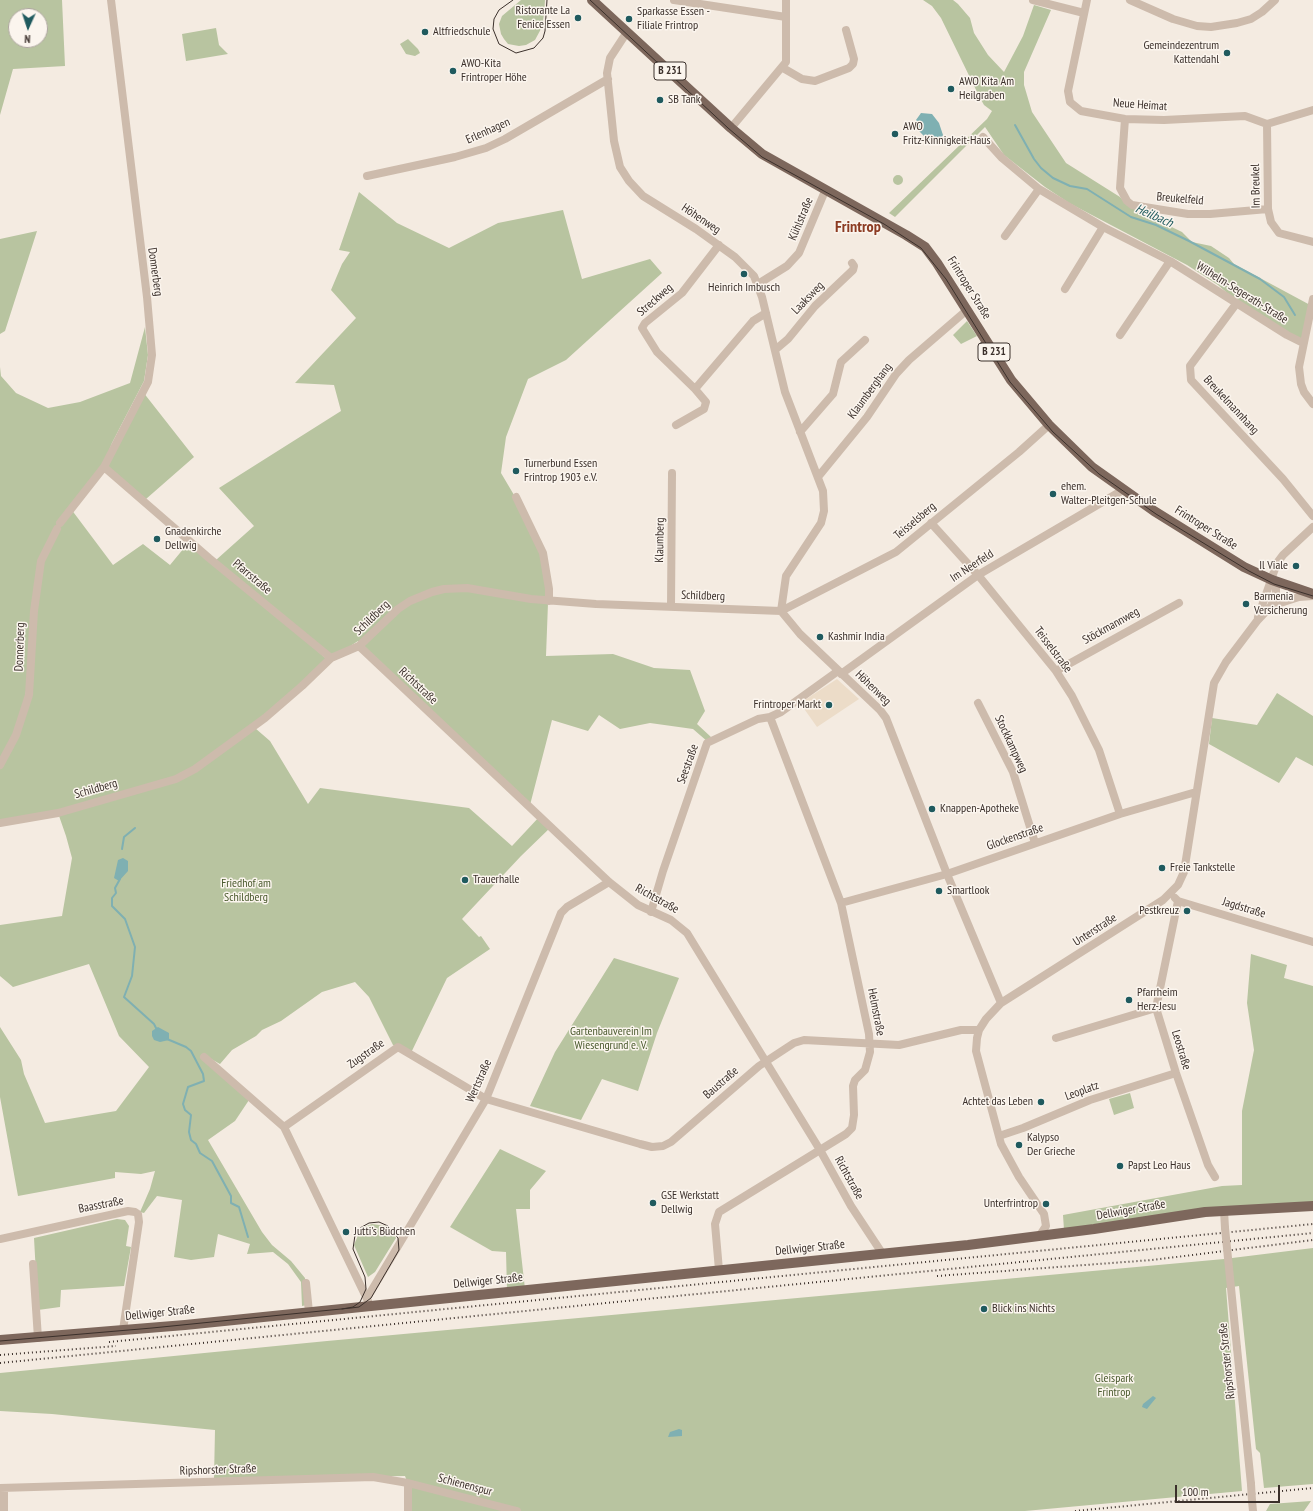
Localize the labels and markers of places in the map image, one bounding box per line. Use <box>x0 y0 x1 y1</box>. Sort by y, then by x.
place label: Ristorante La Fenice Essen <box>516 4 570 32</box>
place label: Sparkasse Essen - Filiale Frintrop <box>637 5 710 33</box>
marker: Ristorante La Fenice Essen <box>573 13 583 23</box>
marker: Sparkasse Essen - Filiale Frintrop <box>624 14 634 24</box>
place label: Altfriedschule <box>433 25 490 39</box>
marker: Altfriedschule <box>420 27 430 37</box>
place label: Gemeindezentrum Kattendahl <box>1143 39 1219 67</box>
marker: Gemeindezentrum Kattendahl <box>1222 48 1232 58</box>
place label: AWO-Kita Frintroper Höhe <box>461 57 527 85</box>
marker: AWO-Kita Frintroper Höhe <box>448 66 458 76</box>
place label: AWO Kita Am Heilgraben <box>959 75 1014 103</box>
marker: AWO Kita Am Heilgraben <box>946 84 956 94</box>
place label: SB Tank <box>668 93 700 107</box>
marker: SB Tank <box>655 95 665 105</box>
place label: AWO Fritz-Kinnigkeit-Haus <box>903 120 991 148</box>
marker: AWO Fritz-Kinnigkeit-Haus <box>890 129 900 139</box>
marker: Heinrich Imbusch <box>739 269 749 279</box>
place label: Heinrich Imbusch <box>708 281 780 295</box>
place label: Turnerbund Essen Frintrop 1903 e.V. <box>524 457 597 485</box>
marker: Turnerbund Essen Frintrop 1903 e.V. <box>511 466 521 476</box>
place label: ehem. Walter-Pleitgen-Schule <box>1061 480 1157 508</box>
marker: ehem. Walter-Pleitgen-Schule <box>1048 489 1058 499</box>
place label: Gnadenkirche Dellwig <box>165 525 221 553</box>
marker: Gnadenkirche Dellwig <box>152 534 162 544</box>
place label: Il Viale <box>1259 559 1288 573</box>
marker: Il Viale <box>1291 561 1301 571</box>
place label: Barmenia Versicherung <box>1254 590 1307 618</box>
marker: Barmenia Versicherung <box>1241 599 1251 609</box>
place label: Kashmir India <box>828 630 885 644</box>
marker: Kashmir India <box>815 632 825 642</box>
place label: Frintroper Markt <box>753 698 821 712</box>
marker: Frintroper Markt <box>824 700 834 710</box>
place label: Knappen-Apotheke <box>940 802 1019 816</box>
marker: Knappen-Apotheke <box>927 804 937 814</box>
place label: Freie Tankstelle <box>1170 861 1235 875</box>
marker: Freie Tankstelle <box>1157 863 1167 873</box>
place label: Trauerhalle <box>473 873 520 887</box>
marker: Trauerhalle <box>460 875 470 885</box>
place label: Smartlook <box>947 884 989 898</box>
marker: Smartlook <box>934 886 944 896</box>
place label: Pestkreuz <box>1139 904 1179 918</box>
marker: Pestkreuz <box>1182 906 1192 916</box>
place label: Pfarrheim Herz-Jesu <box>1137 986 1178 1014</box>
marker: Pfarrheim Herz-Jesu <box>1124 995 1134 1005</box>
place label: Achtet das Leben <box>962 1095 1033 1109</box>
marker: Achtet das Leben <box>1036 1097 1046 1107</box>
place label: Kalypso Der Grieche <box>1027 1131 1075 1159</box>
marker: Kalypso Der Grieche <box>1014 1140 1024 1150</box>
place label: Papst Leo Haus <box>1128 1159 1191 1173</box>
marker: Papst Leo Haus <box>1115 1161 1125 1171</box>
place label: GSE Werkstatt Dellwig <box>661 1189 719 1217</box>
place label: Unterfrintrop <box>984 1197 1038 1211</box>
marker: GSE Werkstatt Dellwig <box>648 1198 658 1208</box>
marker: Unterfrintrop <box>1041 1199 1051 1209</box>
place label: Jutti's Büdchen <box>354 1225 415 1239</box>
marker: Jutti's Büdchen <box>341 1227 351 1237</box>
place label: Blick ins Nichts <box>992 1302 1055 1316</box>
marker: Blick ins Nichts <box>979 1304 989 1314</box>

